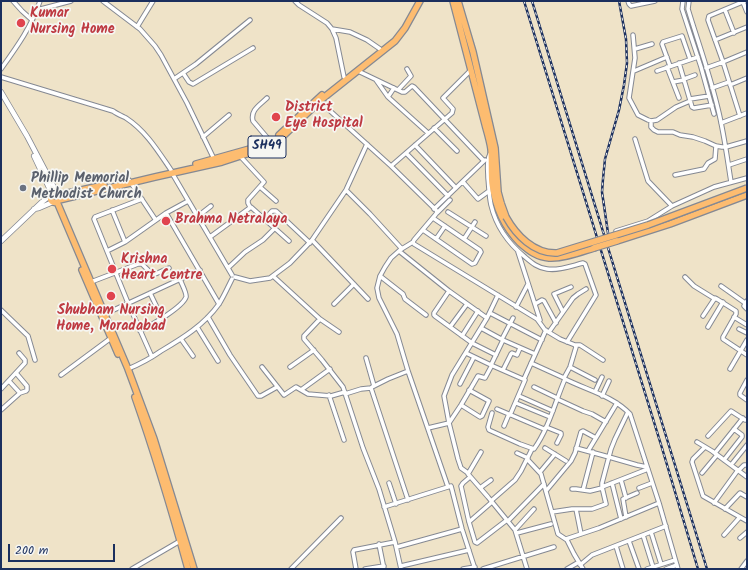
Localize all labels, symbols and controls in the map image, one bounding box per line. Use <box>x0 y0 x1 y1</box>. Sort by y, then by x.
place label: Kumar Nursing Home <box>30 7 115 40</box>
marker: Kumar Nursing Home <box>15 17 27 29</box>
place label: District Eye Hospital <box>285 101 363 134</box>
marker: District Eye Hospital <box>270 111 282 123</box>
road number: SH49 <box>248 136 286 158</box>
place label: Phillip Memorial Methodist Church <box>31 172 142 204</box>
marker: Phillip Memorial Methodist Church <box>18 183 28 193</box>
place label: Brahma Netralaya <box>175 213 287 229</box>
marker: Brahma Netralaya <box>160 215 172 227</box>
place label: Krishna Heart Centre <box>121 253 202 286</box>
marker: Krishna Heart Centre <box>106 263 118 275</box>
marker: Shubham Nursing Home, Moradabad <box>105 290 117 302</box>
place label: Shubham Nursing Home, Moradabad <box>56 304 166 336</box>
scale bar <box>10 536 117 562</box>
text: 200 m <box>15 541 48 560</box>

